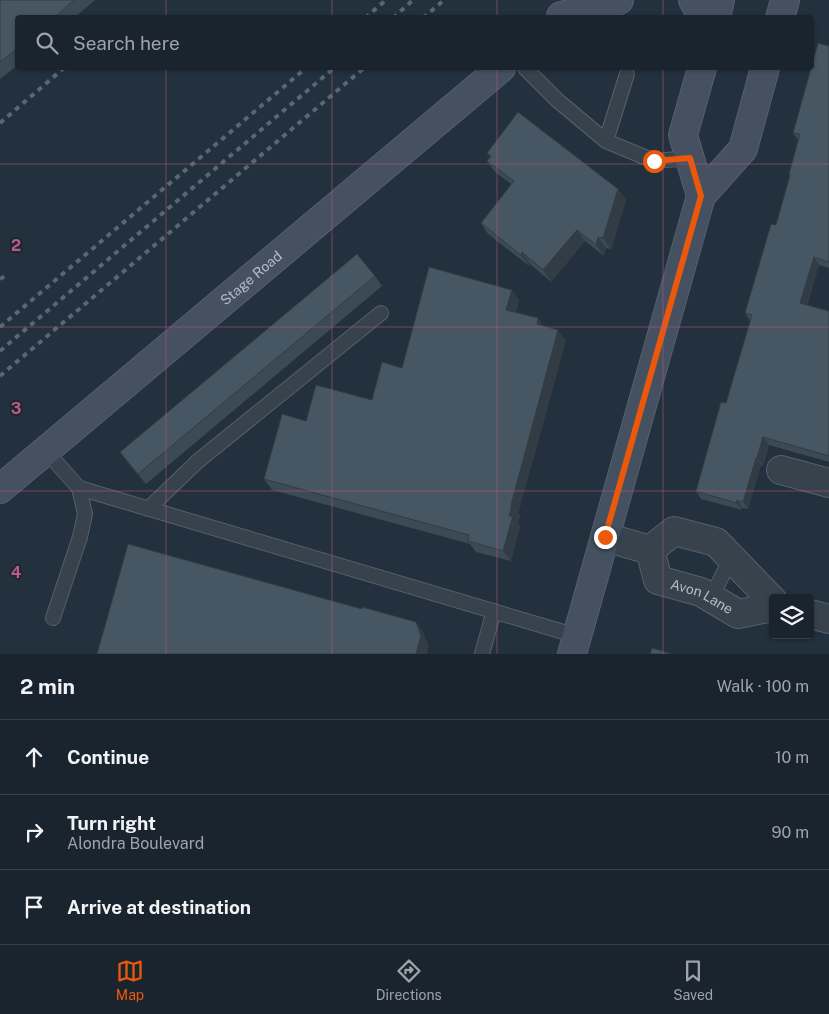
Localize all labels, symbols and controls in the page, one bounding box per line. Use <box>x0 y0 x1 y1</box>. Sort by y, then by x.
search box <box>15 15 814 70</box>
icon: search <box>33 29 61 57</box>
text: Search here <box>73 32 180 54</box>
route start <box>643 150 666 173</box>
text: 2 <box>11 236 21 255</box>
street label: Stage Road <box>217 248 285 308</box>
text: 3 <box>11 399 21 418</box>
route end <box>594 526 617 549</box>
text: 4 <box>11 563 22 582</box>
street label: Avon Lane <box>669 576 736 617</box>
map controls <box>769 594 814 639</box>
button: layers <box>769 594 814 639</box>
text: 2 min <box>20 674 75 699</box>
text: Walk · 100 m <box>717 677 809 696</box>
icon: ahead <box>20 743 48 771</box>
text: Continue <box>67 746 149 768</box>
text: 10 m <box>775 748 809 767</box>
text: Turn right <box>67 812 156 834</box>
icon: right <box>20 818 48 846</box>
text: 90 m <box>772 823 809 842</box>
text: Alondra Boulevard <box>67 834 204 853</box>
icon: arrive <box>20 893 48 921</box>
text: Arrive at destination <box>67 896 251 918</box>
tab: Map <box>116 957 144 1003</box>
tab: Directions <box>376 957 442 1003</box>
tab: Saved <box>673 957 713 1003</box>

